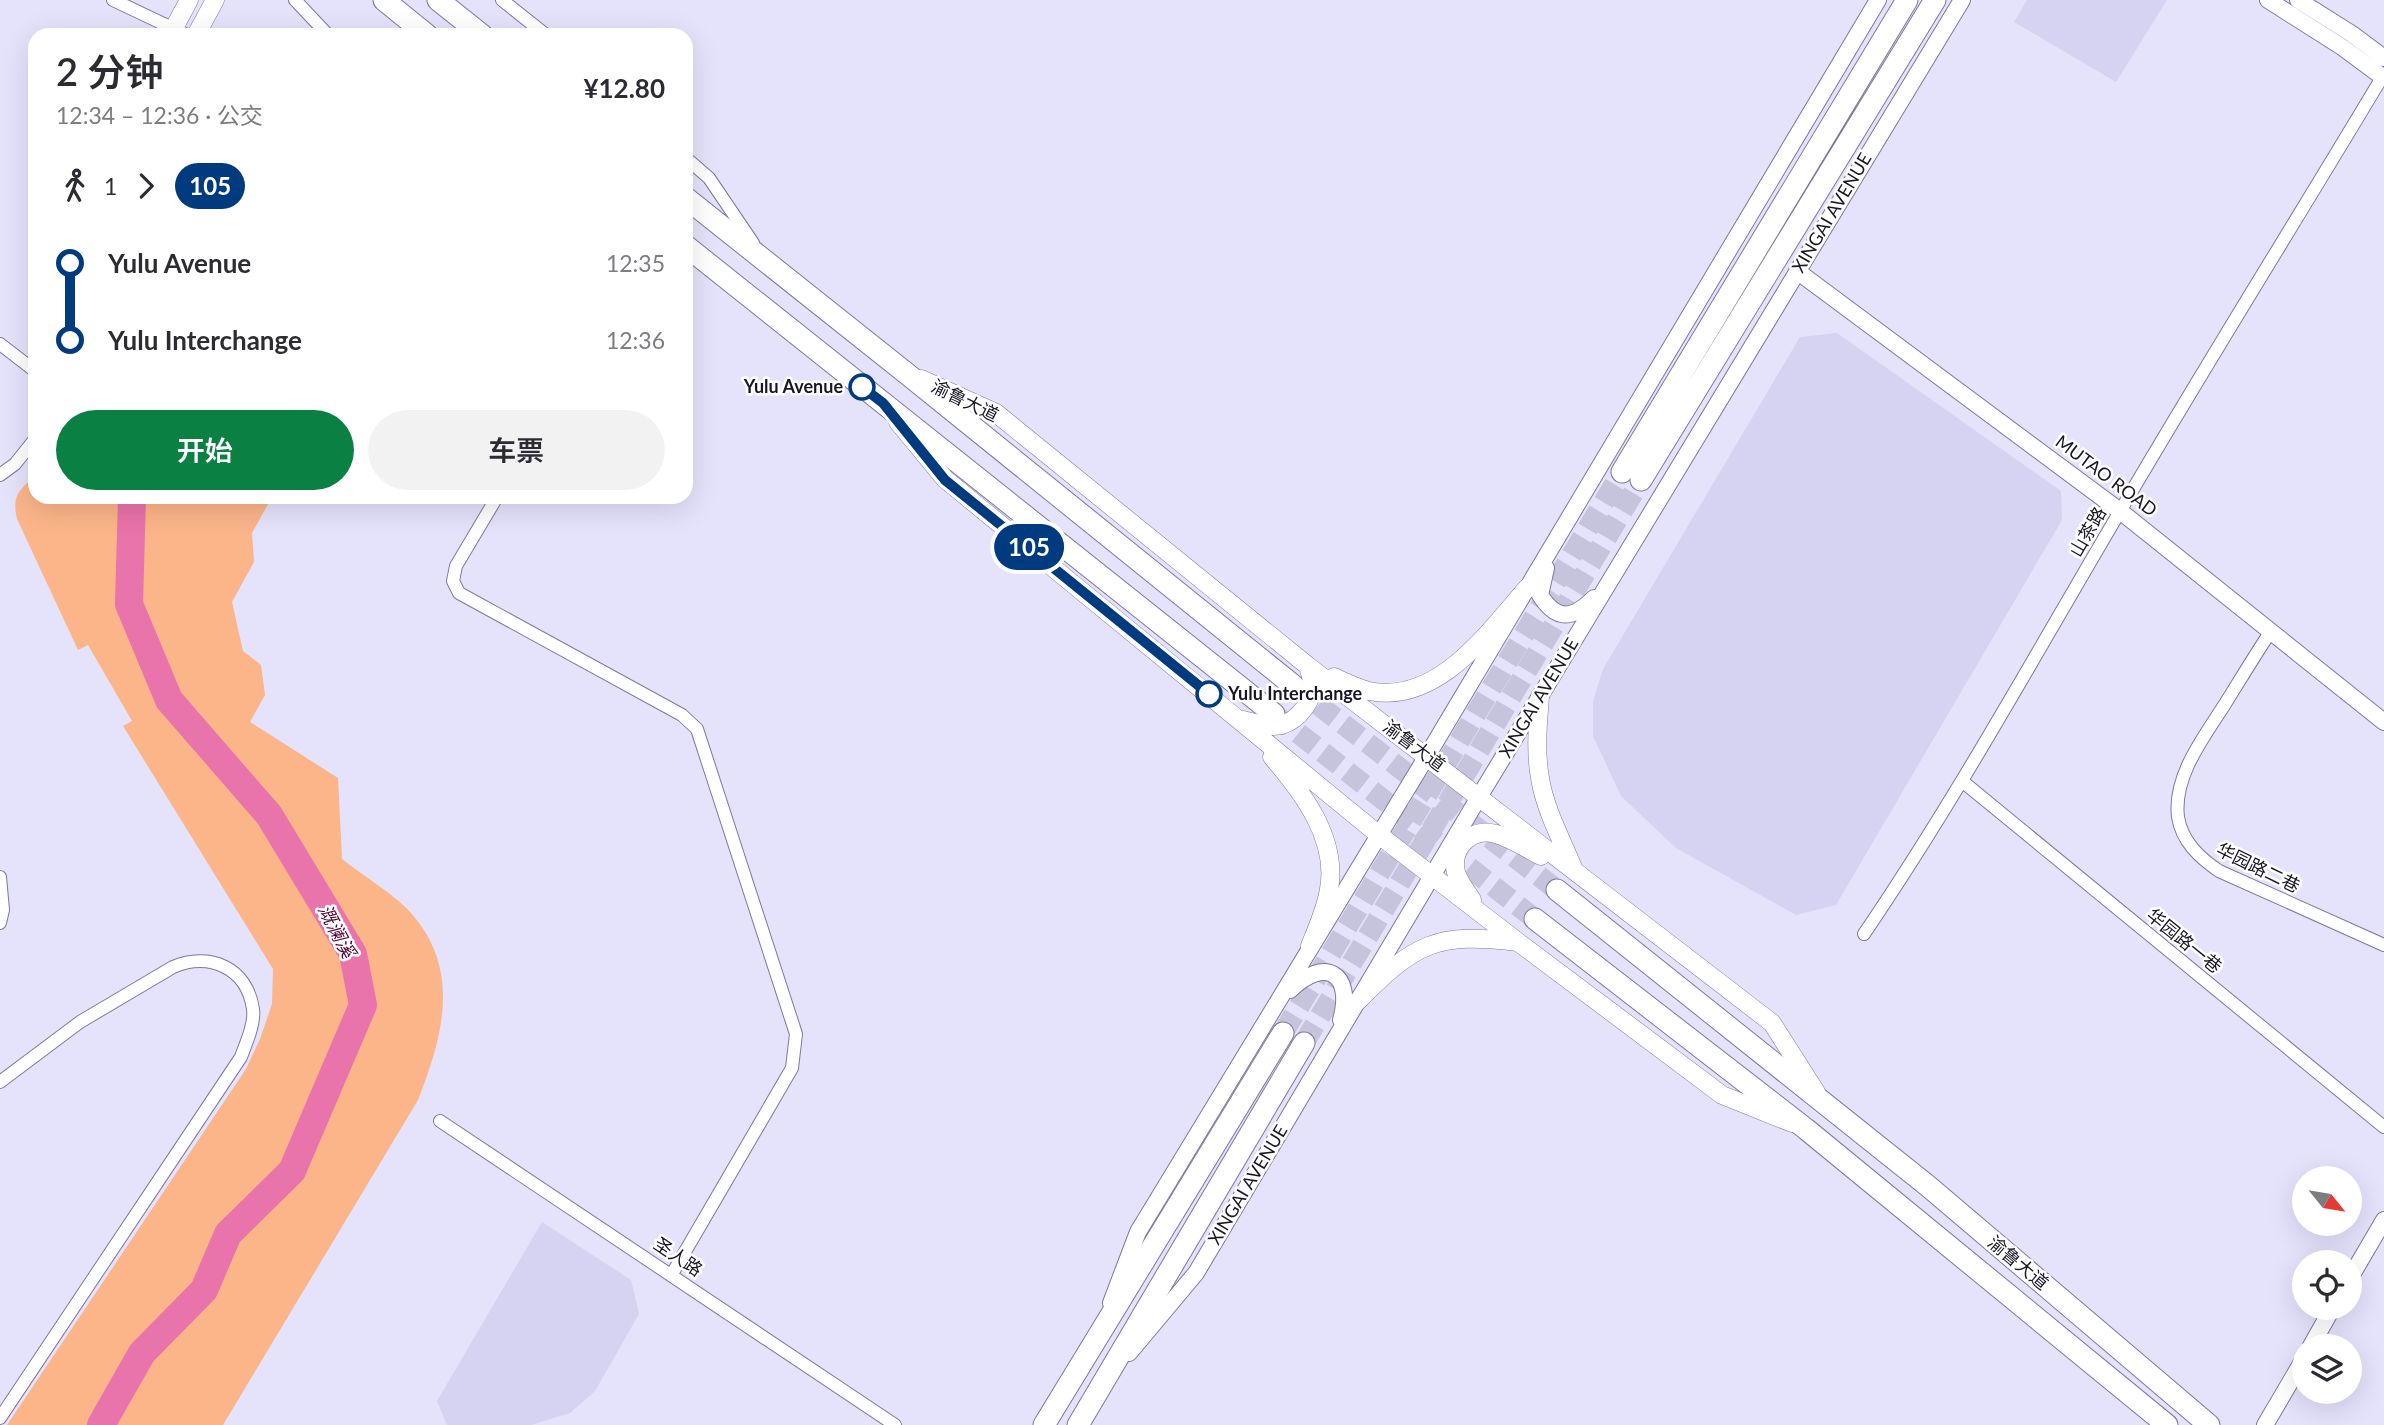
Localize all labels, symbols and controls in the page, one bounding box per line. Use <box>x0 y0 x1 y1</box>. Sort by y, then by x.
text: 2 分钟 <box>56 48 164 94</box>
text: ¥12.80 <box>583 72 665 104</box>
text: 12:34 – 12:36 · 公交 <box>56 101 263 129</box>
street label: XINGAI AVENUE <box>1787 149 1876 276</box>
icon: walk <box>56 167 94 205</box>
icon: forward <box>127 167 165 205</box>
text: 105 <box>189 171 231 200</box>
text: 1 <box>104 172 117 200</box>
text: Yulu Avenue <box>108 247 251 279</box>
text: 12:35 <box>606 249 665 277</box>
text: Yulu Interchange <box>108 324 302 356</box>
text: 12:36 <box>606 326 665 354</box>
marker: Yulu Avenue <box>849 374 875 400</box>
street label: 渝鲁大道 <box>928 374 1003 426</box>
place label: Yulu Avenue <box>743 375 843 397</box>
button: 开始 <box>56 410 354 490</box>
button: 车票 <box>368 410 665 490</box>
street label: MUTAO ROAD <box>2052 430 2162 520</box>
street label: 山茶路 <box>2064 503 2110 560</box>
line badge: 105 <box>989 524 1069 570</box>
text: 105 <box>1008 532 1050 561</box>
street label: XINGAI AVENUE <box>1494 634 1583 761</box>
marker: Yulu Interchange <box>1196 681 1222 707</box>
place label: Yulu Interchange <box>1227 682 1363 704</box>
street label: 渝鲁大道 <box>1379 715 1450 776</box>
street label: 华园路二巷 <box>2213 837 2304 897</box>
water label: 溉澜溪 <box>314 900 362 963</box>
street label: 华园路一巷 <box>2143 903 2227 977</box>
street label: XINGAI AVENUE <box>1203 1121 1292 1248</box>
north arrow <box>2292 1166 2362 1236</box>
map controls <box>2292 1166 2362 1404</box>
street label: 渝鲁大道 <box>1984 1231 2053 1294</box>
street label: 圣人路 <box>650 1232 707 1280</box>
button: locate <box>2292 1250 2362 1320</box>
button: layers <box>2292 1334 2362 1404</box>

